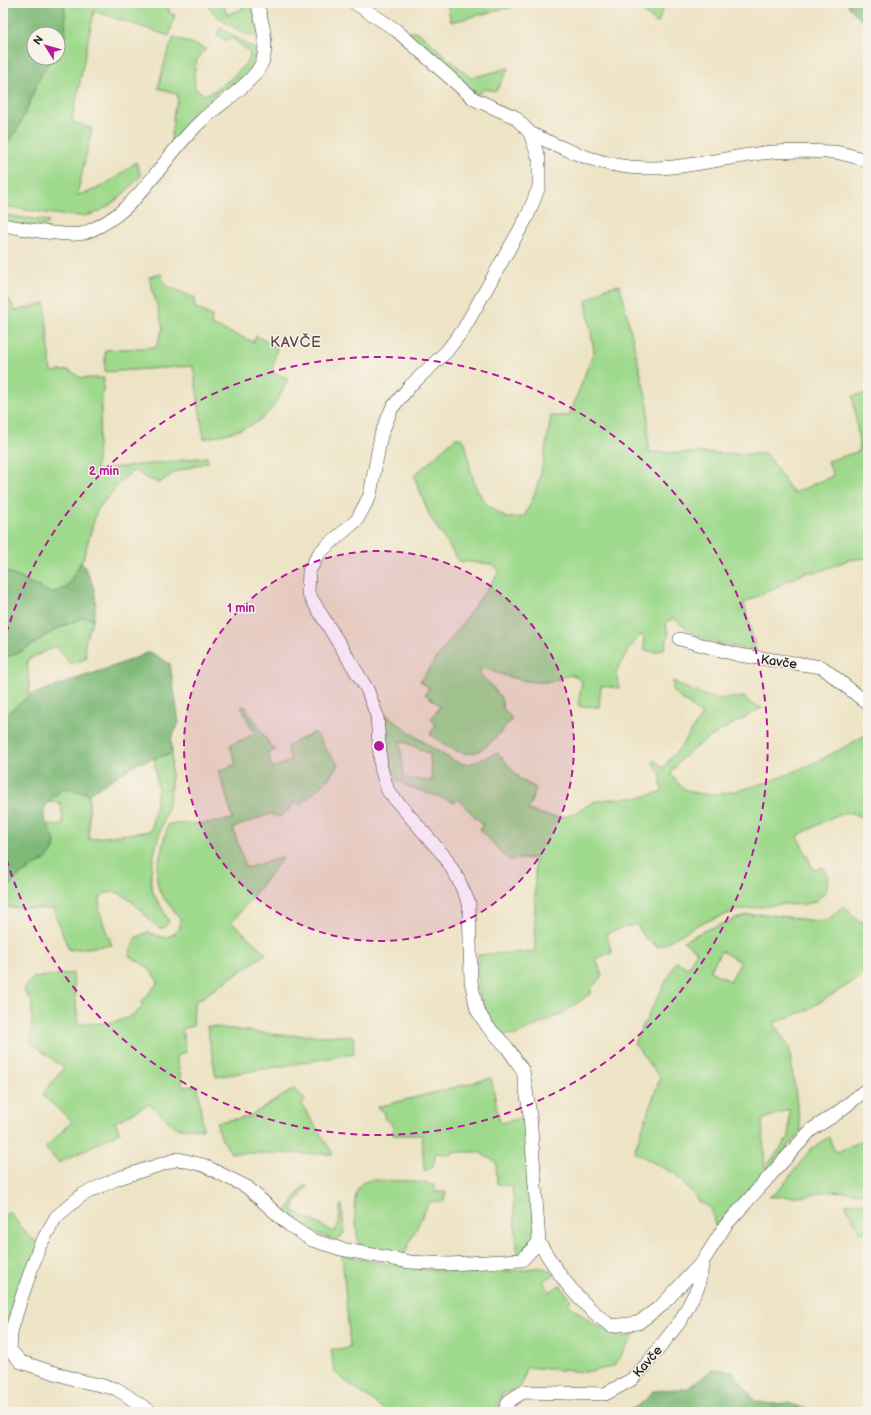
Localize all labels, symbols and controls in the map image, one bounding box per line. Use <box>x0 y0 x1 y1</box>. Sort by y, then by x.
north arrow <box>26 26 66 66</box>
text: N <box>31 33 46 47</box>
district label: KAVČE <box>270 333 322 352</box>
text: 2 min <box>89 464 119 479</box>
text: 1 min <box>227 601 255 616</box>
street label: Kavče <box>760 652 798 672</box>
centre of rings <box>372 739 386 753</box>
street label: Kavče <box>630 1342 666 1381</box>

